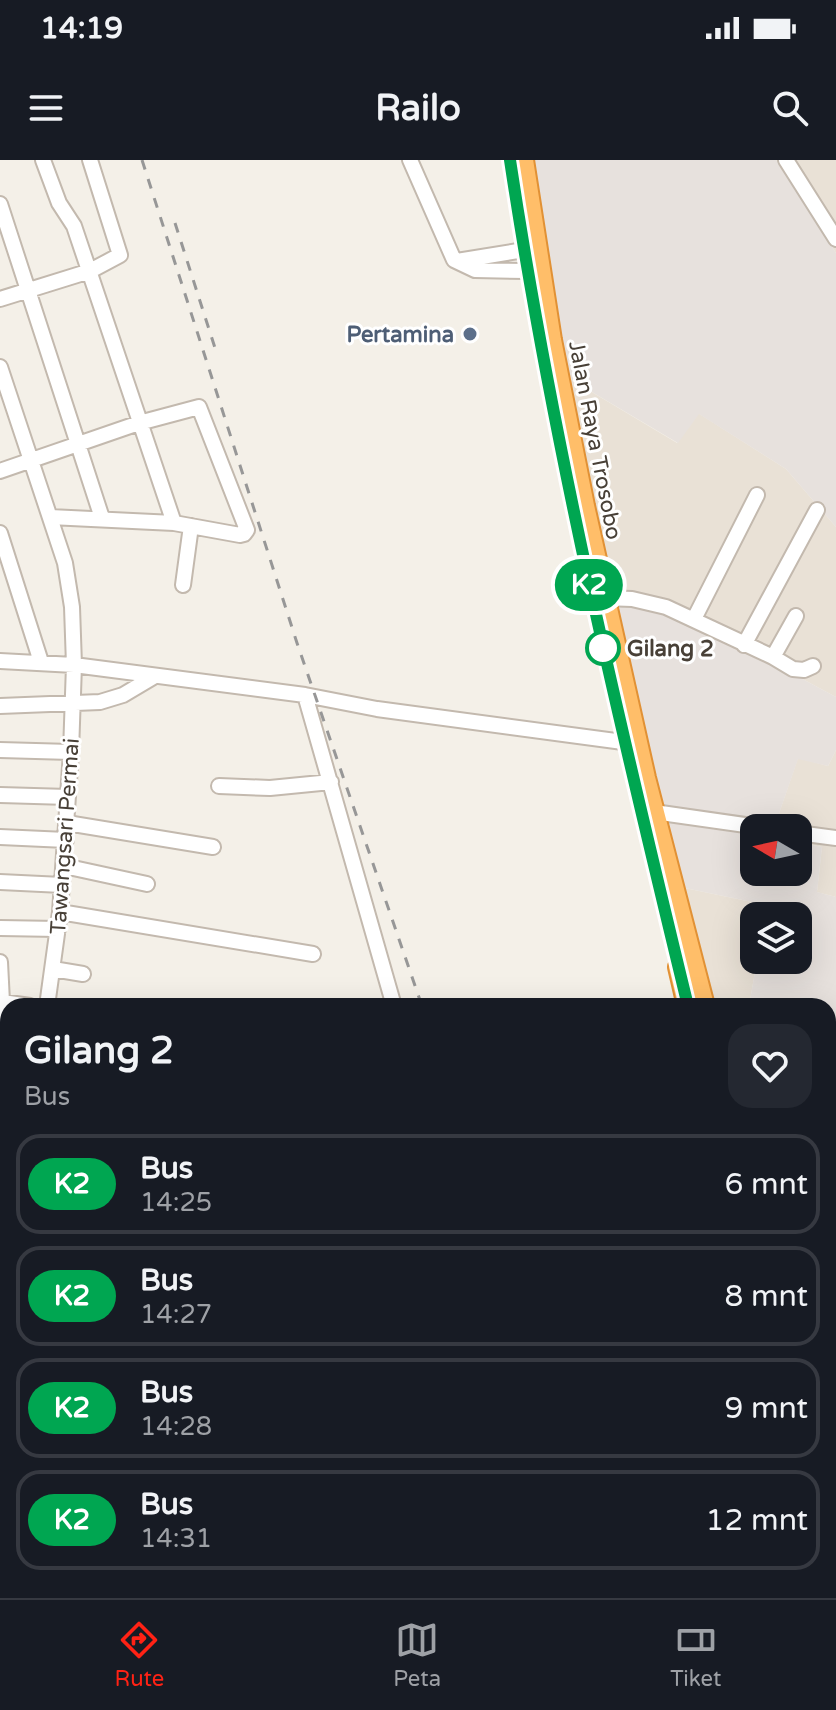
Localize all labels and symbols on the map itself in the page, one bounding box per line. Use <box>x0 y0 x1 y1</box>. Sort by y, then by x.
place label: Pertamina <box>346 322 454 348</box>
marker: Pertamina <box>461 325 479 343</box>
street label: Jalan Raya Trosobo <box>563 339 627 542</box>
line badge: K2 <box>553 559 625 611</box>
marker: Gilang 2 <box>586 631 620 665</box>
place label: Gilang 2 <box>627 636 714 662</box>
street label: Tawangsari Permai <box>45 737 85 935</box>
north arrow <box>740 814 812 886</box>

